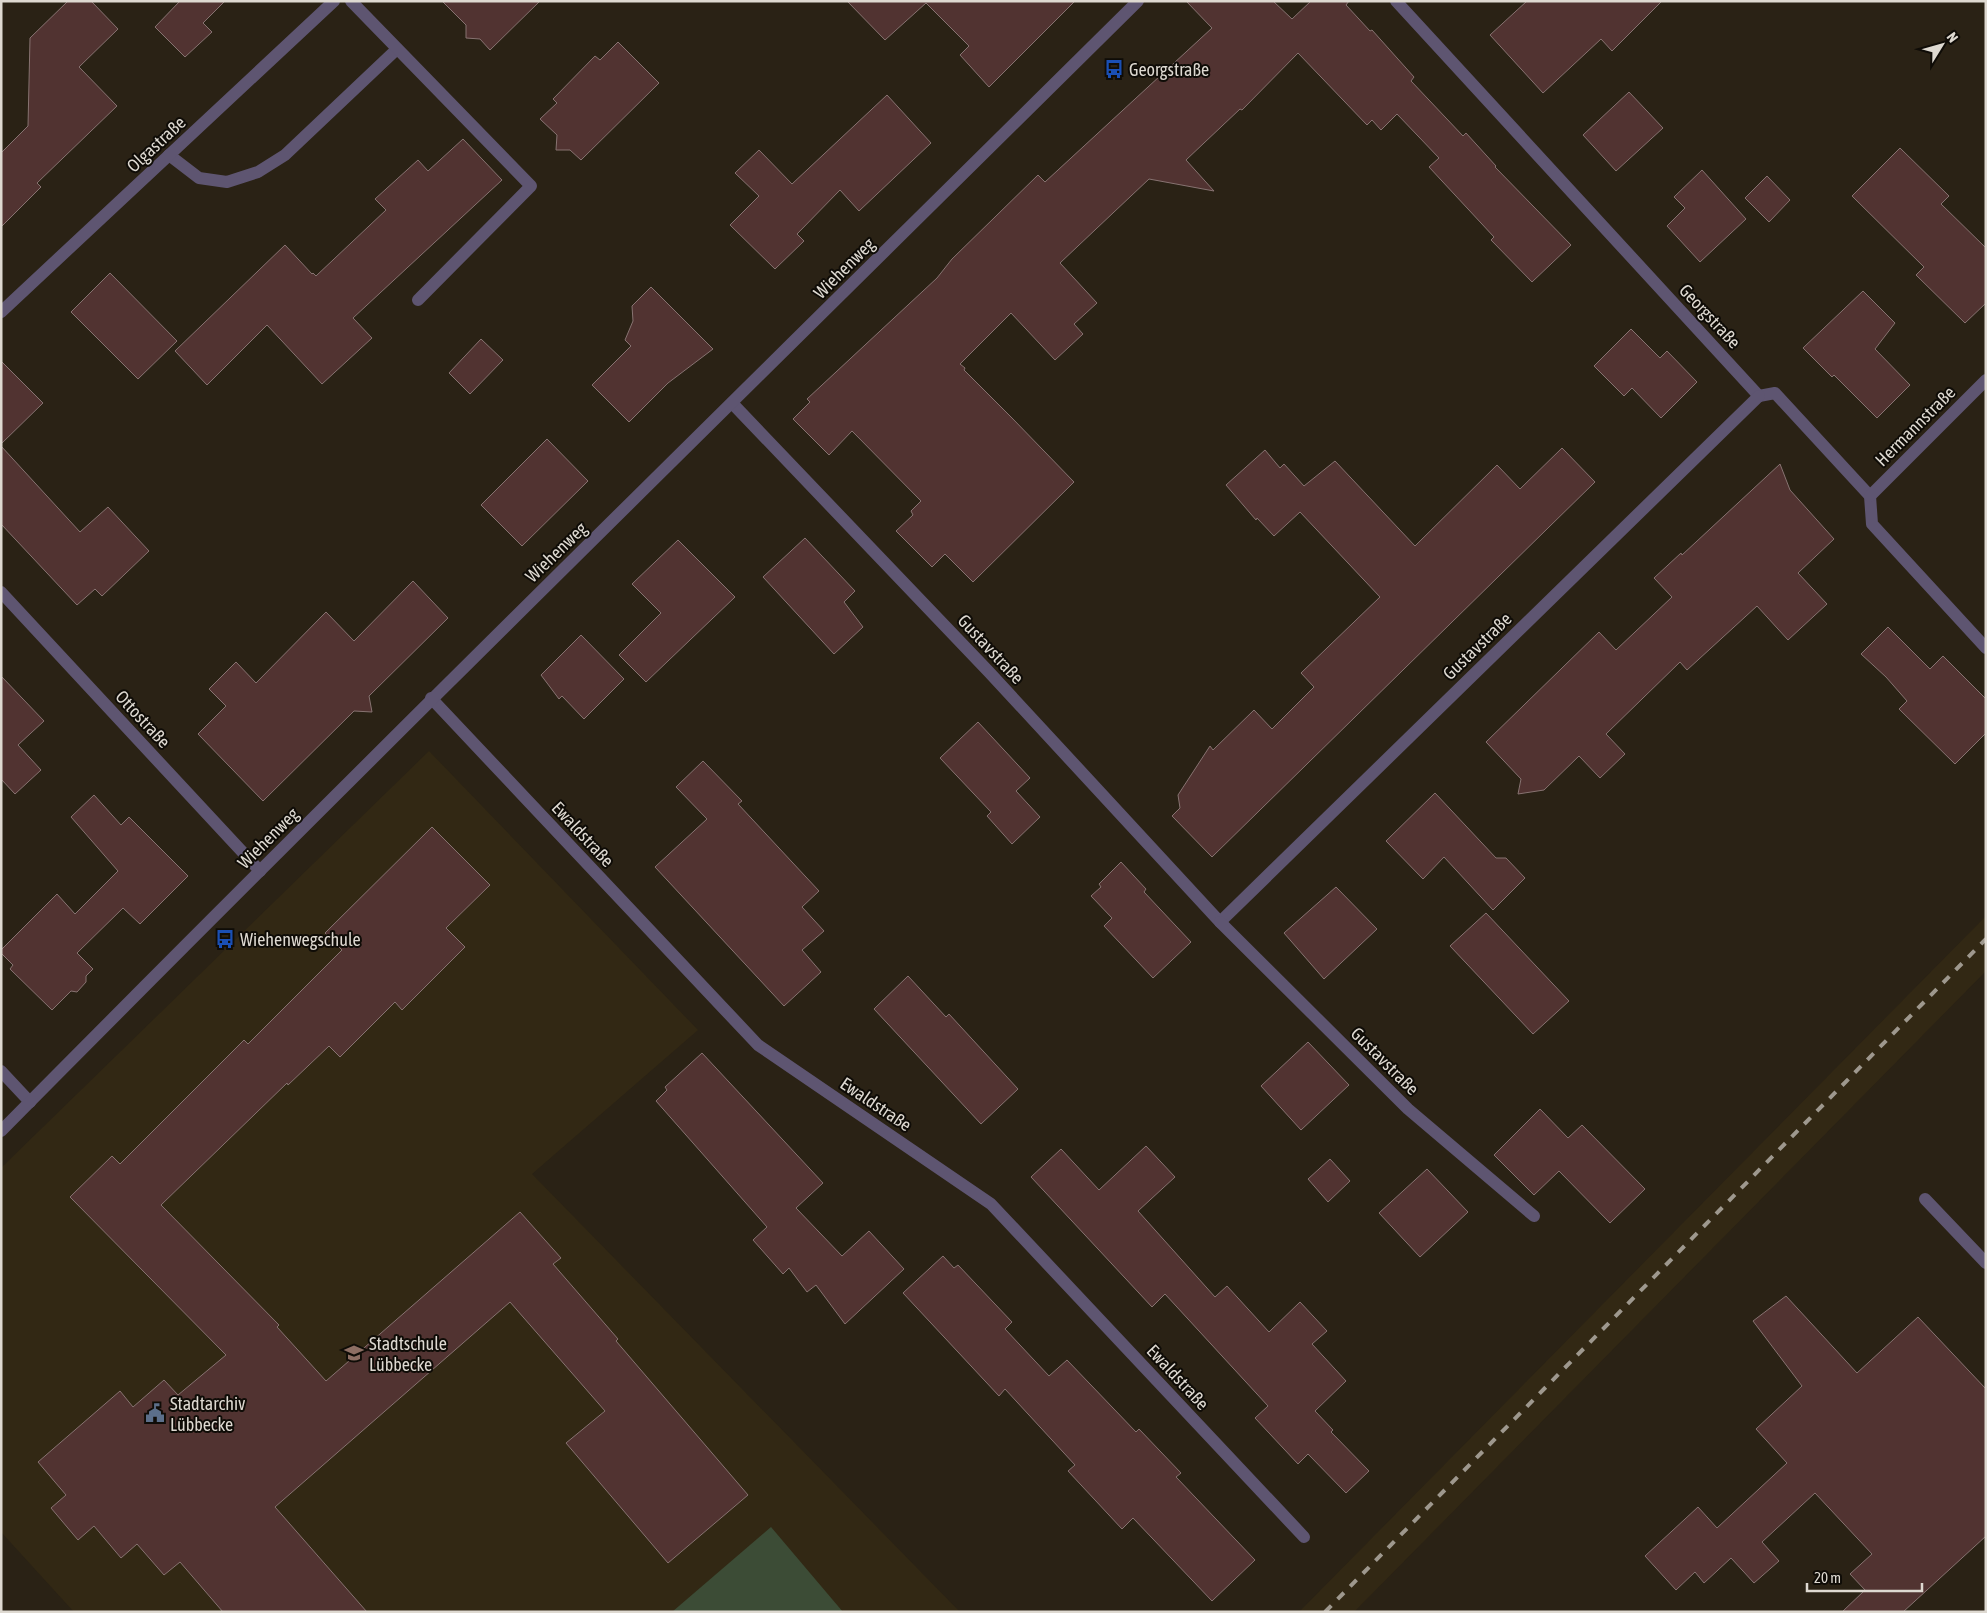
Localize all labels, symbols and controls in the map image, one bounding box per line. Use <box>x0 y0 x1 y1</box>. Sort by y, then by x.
north arrow <box>1917 20 1967 70</box>
text: N <box>1944 29 1961 45</box>
bus stop icon: Georgstraße <box>1103 58 1125 80</box>
place label: Georgstraße <box>1129 59 1209 80</box>
street label: Olgastraße <box>122 112 190 176</box>
street label: Wiehenweg <box>809 233 879 303</box>
street label: Georgstraße <box>1675 280 1745 352</box>
street label: Hermannstraße <box>1871 382 1959 470</box>
street label: Wiehenweg <box>521 517 591 586</box>
street label: Gustavstraße <box>1438 608 1516 684</box>
street label: Gustavstraße <box>954 610 1028 688</box>
street label: Ottostraße <box>111 686 175 752</box>
street label: Ewaldstraße <box>548 797 618 871</box>
street label: Wiehenweg <box>233 803 303 873</box>
bus stop icon: Wiehenwegschule <box>214 928 236 950</box>
place label: Wiehenwegschule <box>240 929 361 950</box>
street label: Gustavstraße <box>1347 1023 1423 1099</box>
street label: Ewaldstraße <box>836 1073 916 1135</box>
place label: Stadtschule Lübbecke <box>369 1333 447 1375</box>
street label: Ewaldstraße <box>1143 1340 1213 1414</box>
school or university icon: Stadtschule Lübbecke <box>343 1342 365 1364</box>
place label: Stadtarchiv Lübbecke <box>170 1393 245 1435</box>
public building icon: Stadtarchiv Lübbecke <box>144 1402 166 1424</box>
scale bar <box>1807 1560 1922 1592</box>
text: 20 m <box>1814 1569 1841 1586</box>

